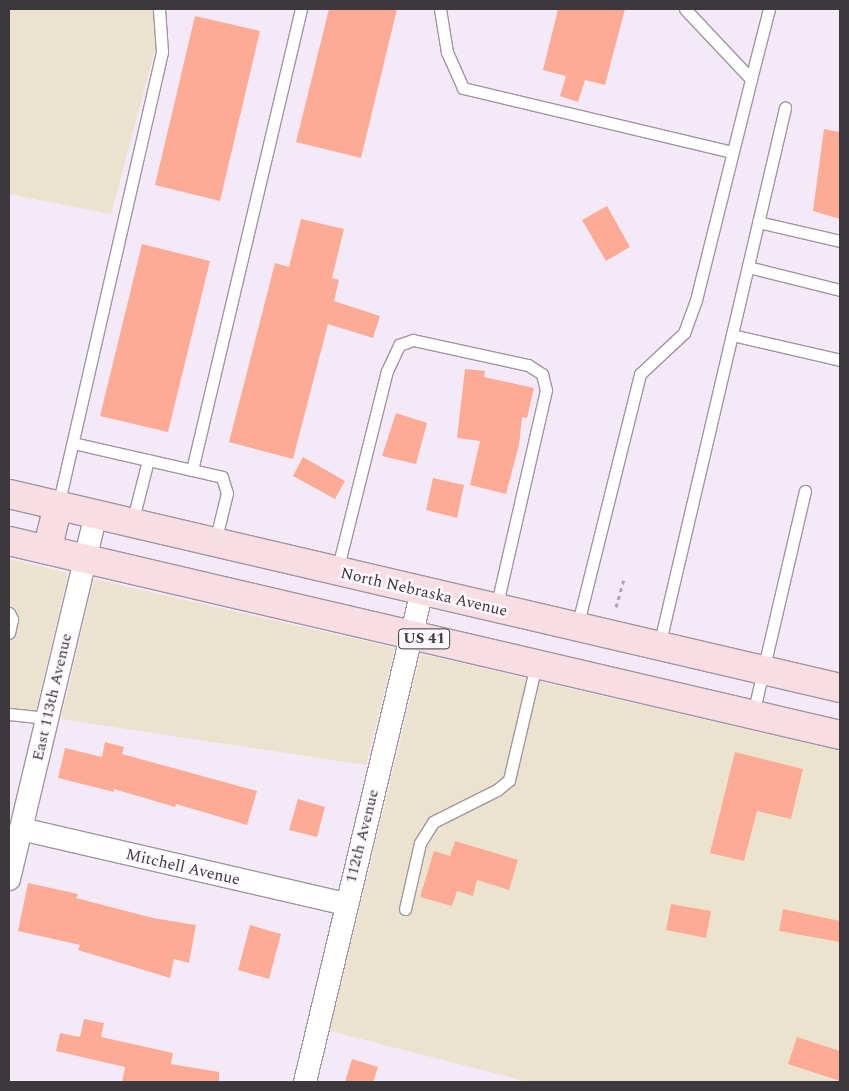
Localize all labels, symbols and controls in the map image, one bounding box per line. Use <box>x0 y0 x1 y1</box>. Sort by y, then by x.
street label: North Nebraska Avenue <box>339 563 509 621</box>
road number: US 41 <box>398 626 450 652</box>
street label: East 113th Avenue <box>28 631 76 763</box>
street label: 112th Avenue <box>341 787 383 885</box>
street label: Mitchell Avenue <box>124 844 242 890</box>

